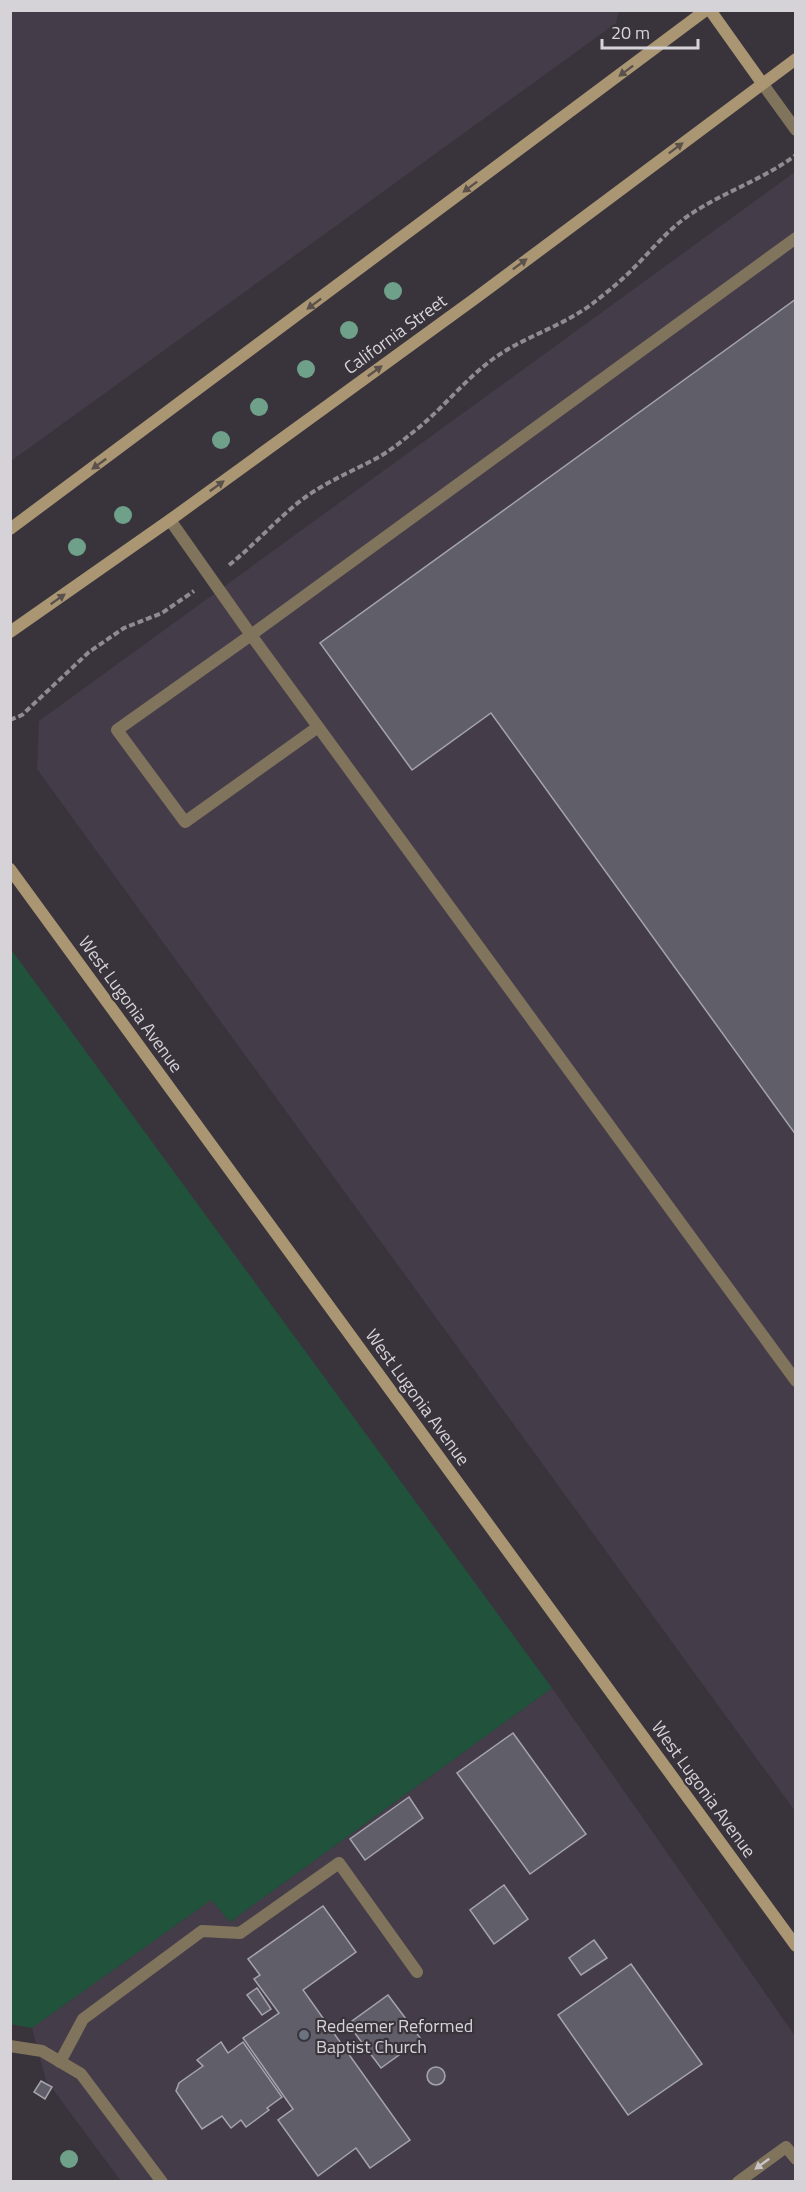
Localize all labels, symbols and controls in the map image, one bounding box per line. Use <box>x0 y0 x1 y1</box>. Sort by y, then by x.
scale bar <box>602 12 698 50</box>
text: 20 m <box>611 19 650 46</box>
one-way arrow <box>618 64 634 77</box>
one-way arrow <box>669 142 684 154</box>
one-way arrow <box>462 181 477 193</box>
one-way arrow <box>512 258 528 271</box>
street label: California Street <box>338 287 453 381</box>
one-way arrow <box>306 298 321 310</box>
one-way arrow <box>367 365 383 377</box>
one-way arrow <box>91 458 107 470</box>
one-way arrow <box>209 480 225 492</box>
one-way arrow <box>50 593 66 605</box>
street label: West Lugonia Avenue <box>72 930 190 1078</box>
street label: West Lugonia Avenue <box>359 1323 477 1471</box>
street label: West Lugonia Avenue <box>645 1715 763 1863</box>
place label: Redeemer Reformed Baptist Church <box>316 2012 473 2060</box>
marker: Redeemer Reformed Baptist Church <box>297 2028 311 2042</box>
one-way arrow <box>754 2158 769 2170</box>

